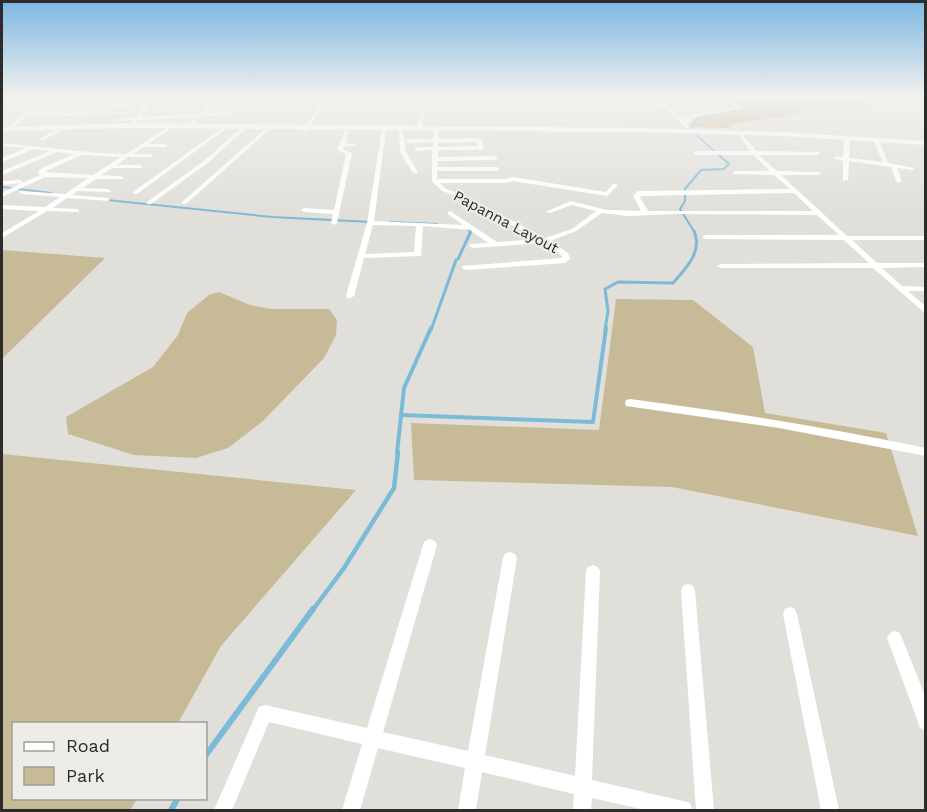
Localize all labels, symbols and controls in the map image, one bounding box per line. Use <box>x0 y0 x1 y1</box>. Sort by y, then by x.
street label: Papanna Layout <box>450 187 562 258</box>
legend <box>12 722 207 800</box>
text: Road <box>66 735 110 756</box>
text: Park <box>66 765 105 786</box>

